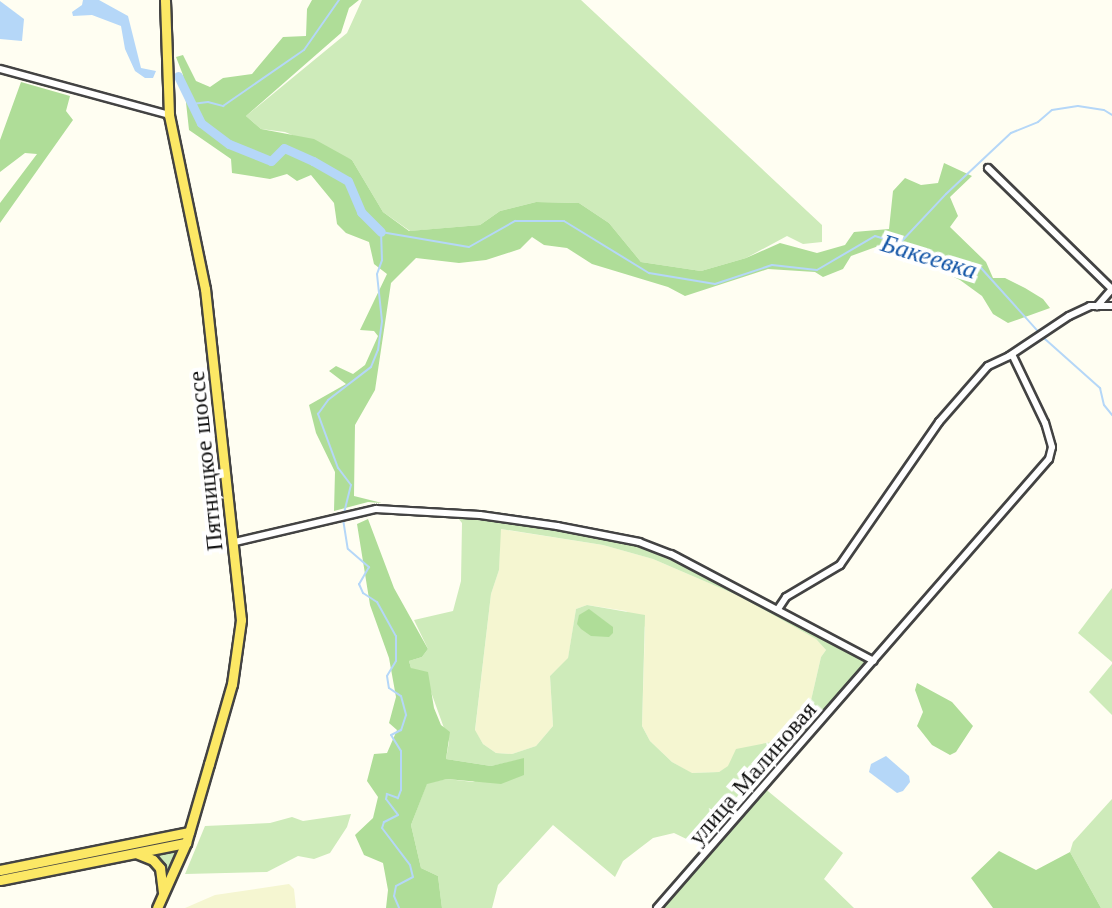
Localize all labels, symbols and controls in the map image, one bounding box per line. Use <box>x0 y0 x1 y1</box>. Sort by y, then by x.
water label: Бакеевка <box>877 228 981 286</box>
street label: Пятницкое шоссе <box>181 369 229 553</box>
street label: улица Малиновая <box>682 695 822 851</box>

